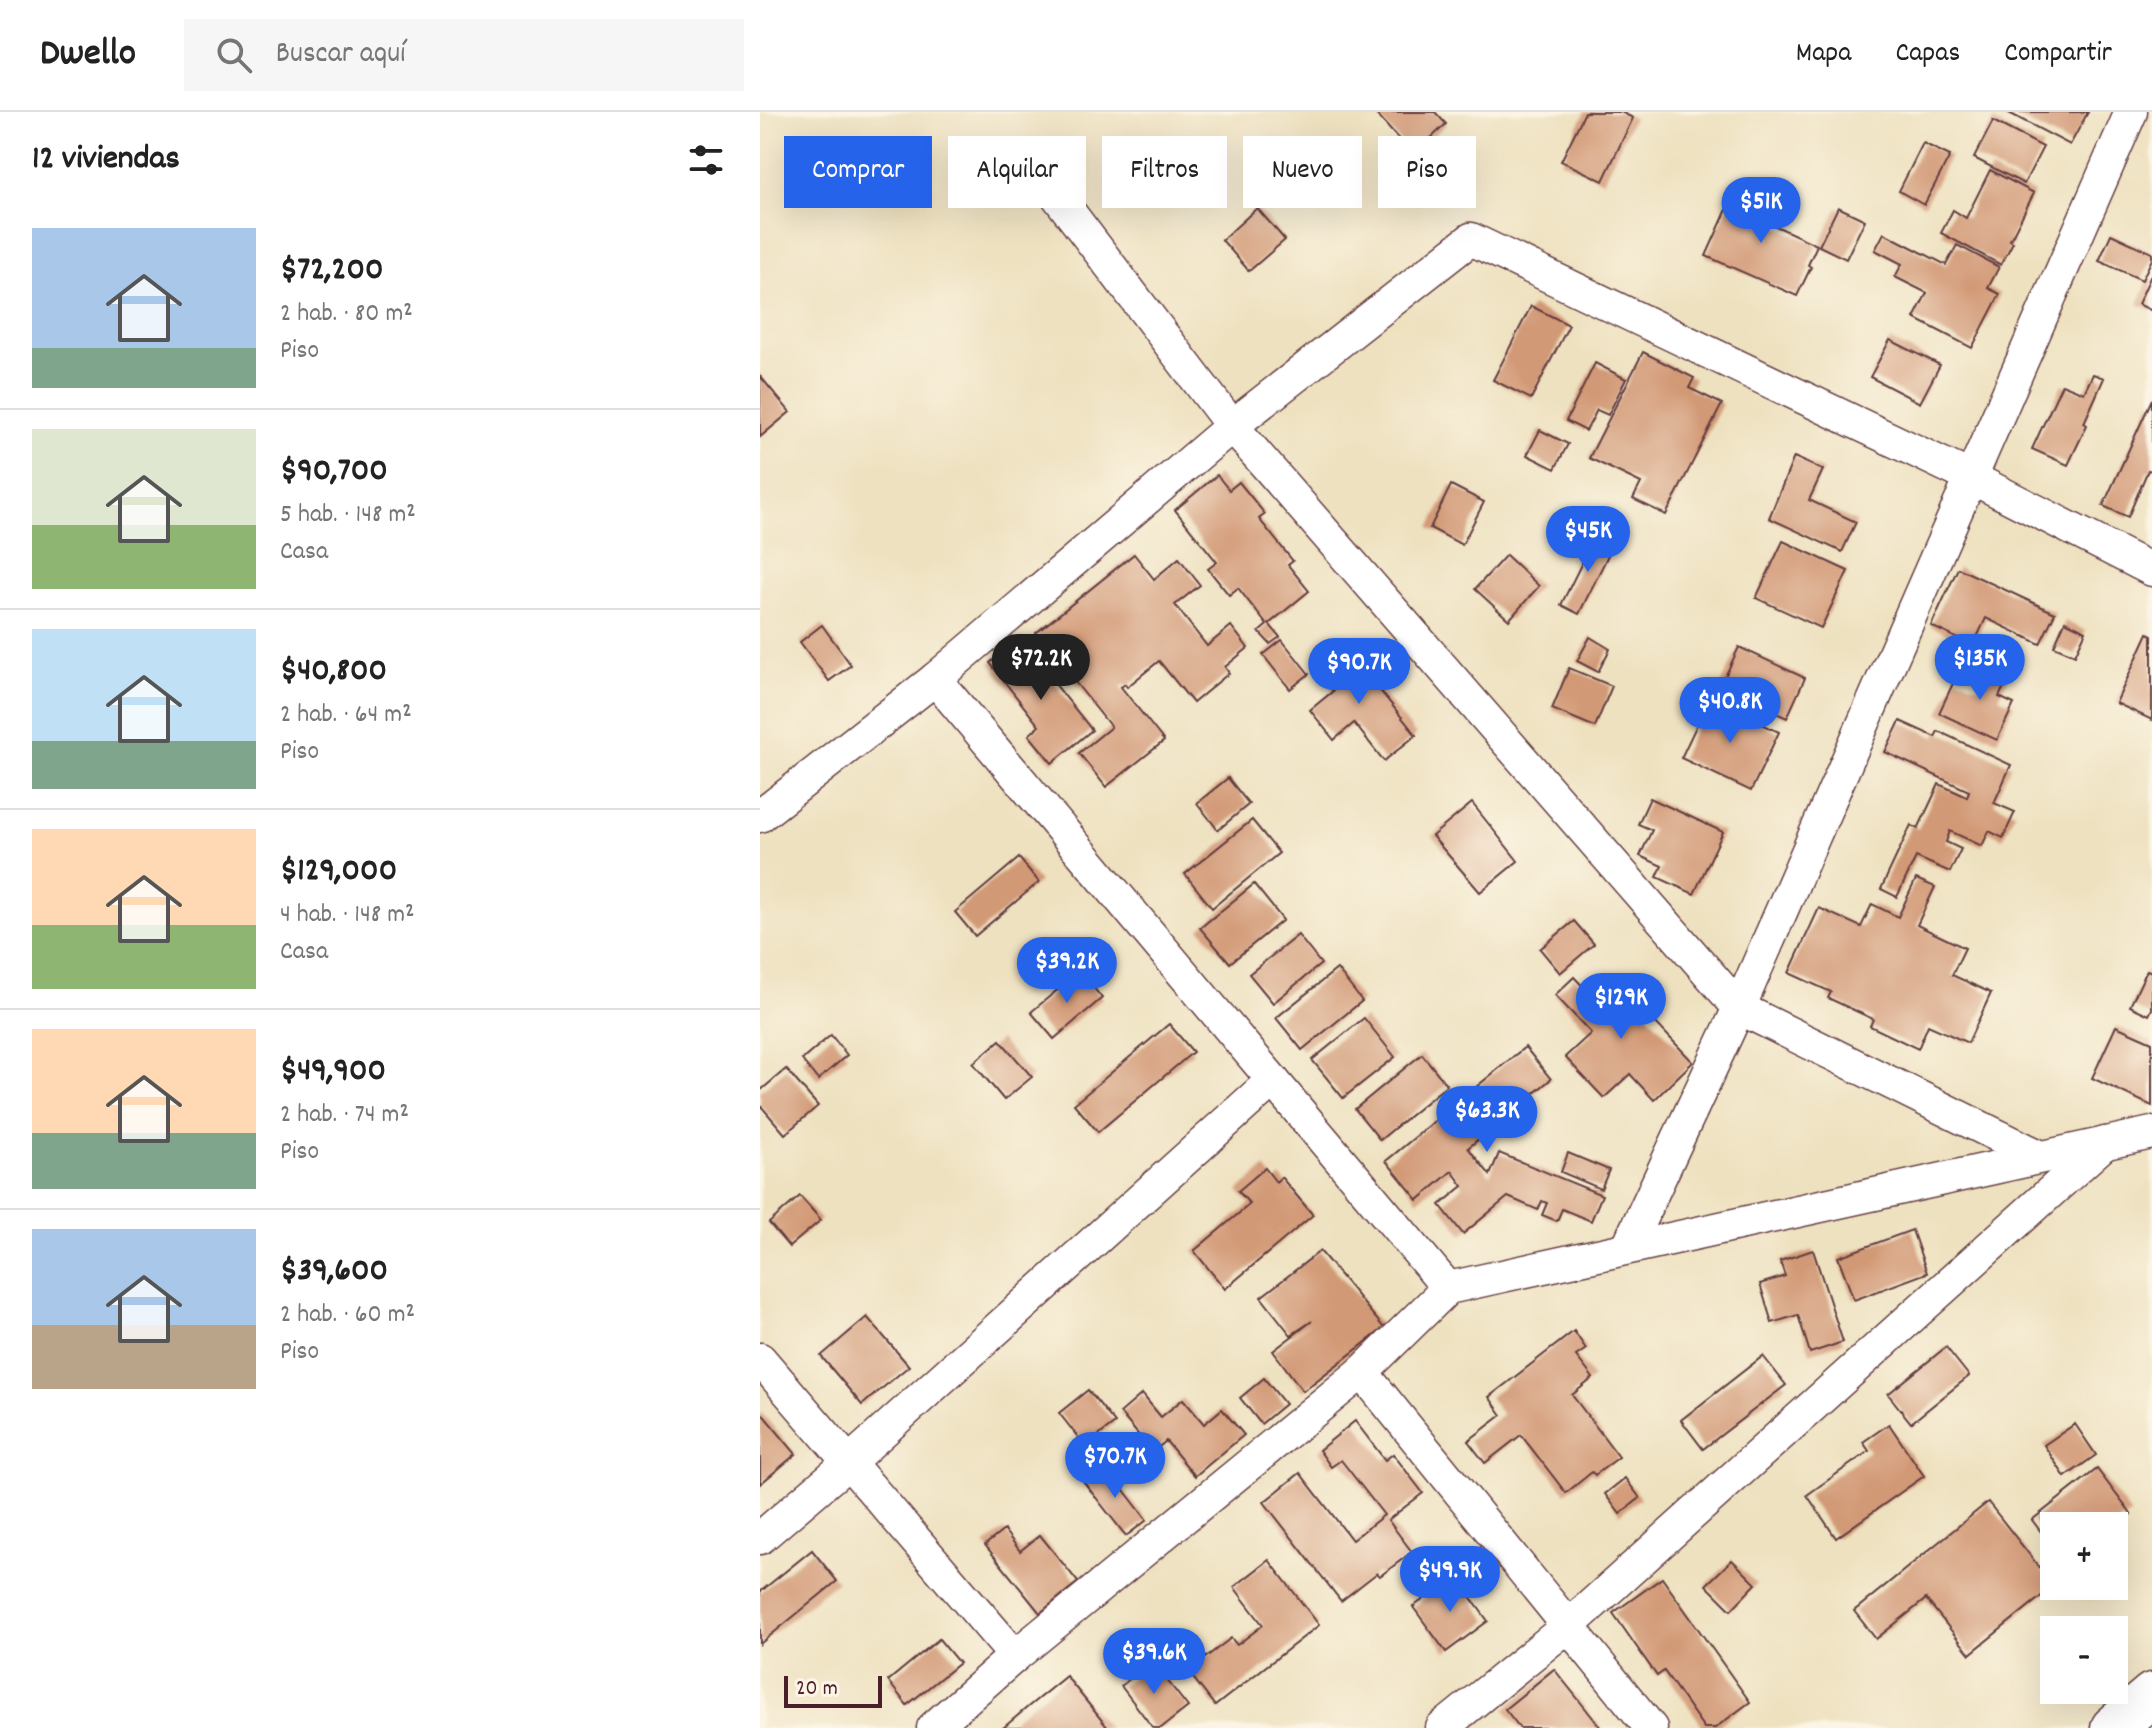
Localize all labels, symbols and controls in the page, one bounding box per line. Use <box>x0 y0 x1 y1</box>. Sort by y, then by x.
search box <box>184 19 744 91</box>
text: Dwello <box>40 28 136 83</box>
icon: search <box>212 33 256 77</box>
text: Buscar aquí <box>276 34 406 77</box>
text: Mapa <box>1796 35 1851 75</box>
text: Capas <box>1895 35 1960 75</box>
text: Compartir <box>2004 35 2112 75</box>
text: 12 viviendas <box>32 136 180 185</box>
chip: Comprar <box>784 136 932 208</box>
chip: Alquilar <box>948 136 1086 208</box>
chip: Filtros <box>1102 136 1227 208</box>
chip: Nuevo <box>1243 136 1362 208</box>
chip: Piso <box>1378 136 1476 208</box>
icon: filters <box>684 138 728 182</box>
pin: $51K <box>1714 177 1808 245</box>
text: $51K <box>1740 184 1782 221</box>
text: $72,200 <box>280 247 384 296</box>
icon: home <box>96 260 192 356</box>
text: 2 hab. · 80 m² <box>280 296 413 333</box>
text: Piso <box>280 333 319 370</box>
text: $90,700 <box>280 448 388 497</box>
icon: home <box>96 461 192 557</box>
text: 5 hab. · 148 m² <box>280 497 416 534</box>
pin: $45K <box>1541 506 1635 574</box>
text: $45K <box>1564 513 1612 550</box>
text: Casa <box>280 534 328 571</box>
pin: $72.2K <box>976 634 1106 702</box>
pin: $135K <box>1924 634 2036 702</box>
pin: $90.7K <box>1294 638 1424 706</box>
text: $72.2K <box>1010 641 1072 678</box>
text: $135K <box>1953 641 2007 678</box>
text: $90.7K <box>1326 645 1392 682</box>
text: $40,800 <box>280 648 387 697</box>
icon: home <box>96 661 192 757</box>
pin: $40.8K <box>1665 677 1795 745</box>
text: $40.8K <box>1698 684 1762 721</box>
text: 2 hab. · 64 m² <box>280 697 412 734</box>
text: Piso <box>280 734 319 771</box>
text: $129,000 <box>280 848 397 897</box>
icon: home <box>96 861 192 957</box>
text: 4 hab. · 148 m² <box>280 897 414 934</box>
text: Casa <box>280 934 328 971</box>
pin: $39.2K <box>1002 937 1132 1005</box>
text: $39.2K <box>1035 944 1099 981</box>
pin: $129K <box>1565 973 1677 1041</box>
text: $129K <box>1594 980 1648 1017</box>
text: $49,900 <box>280 1048 386 1097</box>
icon: home <box>96 1061 192 1157</box>
pin: $63.3K <box>1422 1086 1552 1154</box>
text: $63.3K <box>1454 1093 1520 1130</box>
text: 2 hab. · 74 m² <box>280 1097 409 1134</box>
text: Piso <box>280 1134 319 1171</box>
text: $39,600 <box>280 1248 388 1297</box>
icon: home <box>96 1261 192 1357</box>
text: 2 hab. · 60 m² <box>280 1297 415 1334</box>
text: Piso <box>280 1334 319 1371</box>
pin: $70.7K <box>1050 1432 1180 1500</box>
text: $70.7K <box>1083 1439 1147 1476</box>
map controls <box>2040 1512 2128 1704</box>
button: + <box>2040 1512 2128 1600</box>
pin: $49.9K <box>1385 1546 1515 1614</box>
text: $49.9K <box>1418 1553 1482 1590</box>
button: − <box>2040 1616 2128 1704</box>
pin: $39.6K <box>1089 1628 1219 1696</box>
text: $39.6K <box>1121 1635 1187 1672</box>
scale bar <box>784 1672 882 1708</box>
text: 20 m <box>796 1674 838 1705</box>

